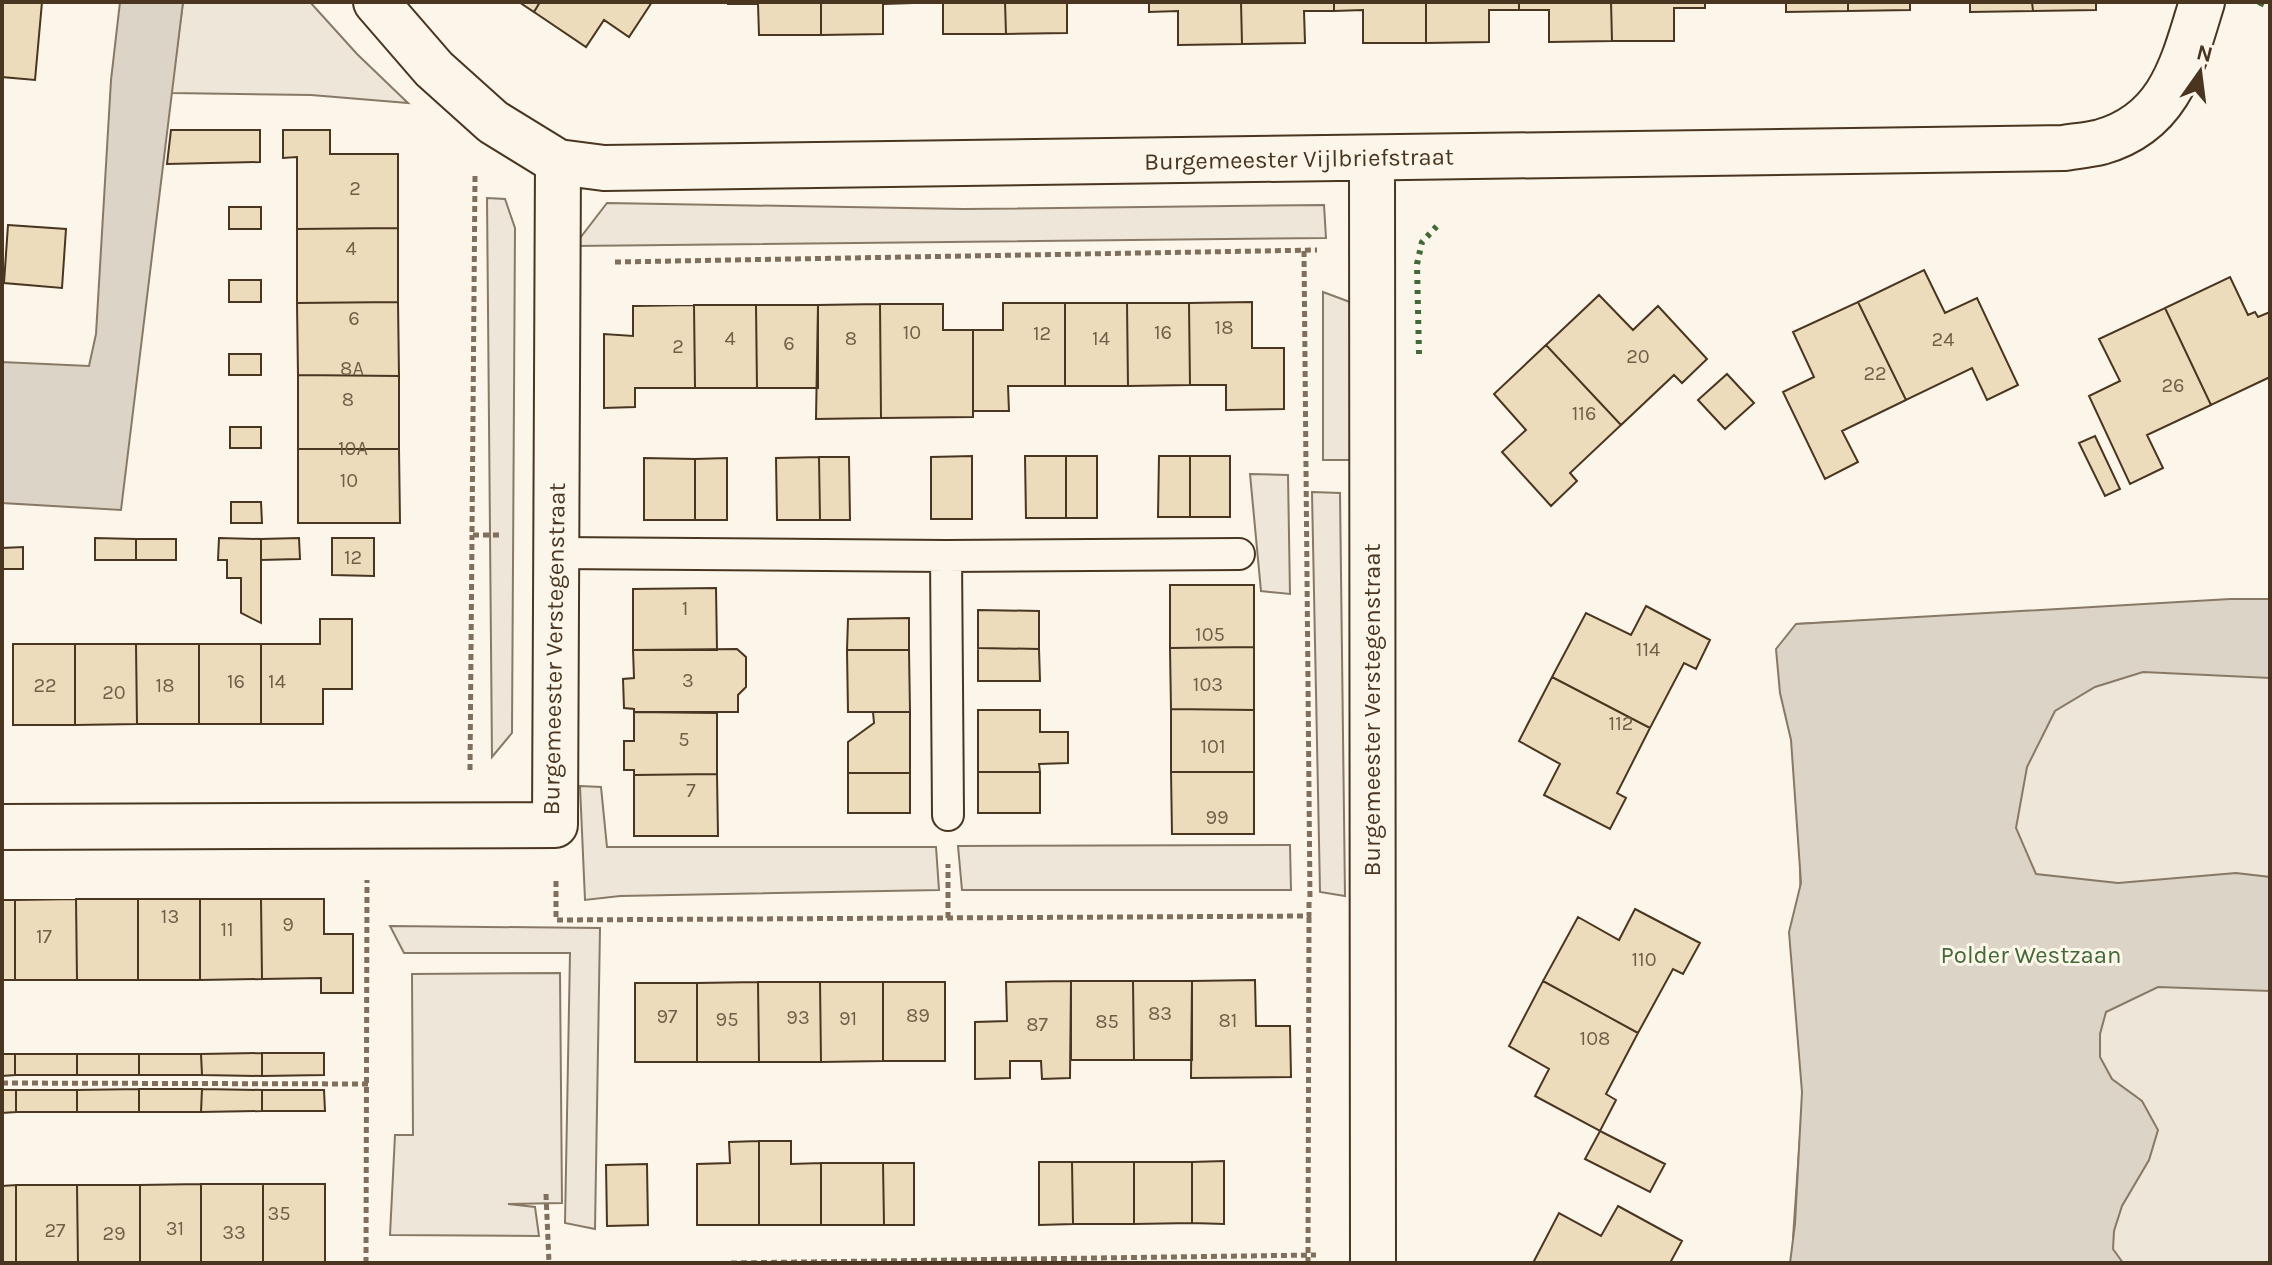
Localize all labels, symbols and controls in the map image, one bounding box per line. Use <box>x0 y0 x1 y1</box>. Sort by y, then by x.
north arrow <box>2160 32 2240 112</box>
text: N <box>2194 39 2215 68</box>
street label: Burgemeester Vijlbriefstraat <box>1144 142 1454 176</box>
house number: 2 <box>349 177 361 200</box>
house number: 4 <box>345 237 357 260</box>
house number: 6 <box>348 307 360 330</box>
house number: 18 <box>1215 316 1233 339</box>
house number: 10 <box>903 321 921 344</box>
house number: 16 <box>1154 321 1172 344</box>
house number: 12 <box>1033 322 1051 345</box>
house number: 4 <box>724 327 736 350</box>
house number: 8 <box>845 327 857 350</box>
house number: 14 <box>1092 327 1110 350</box>
house number: 24 <box>1932 328 1954 351</box>
house number: 6 <box>783 332 795 355</box>
house number: 2 <box>672 335 684 358</box>
house number: 20 <box>1626 345 1650 368</box>
house number: 8A <box>340 357 364 380</box>
house number: 22 <box>1863 362 1887 385</box>
house number: 26 <box>2161 374 2185 397</box>
house number: 8 <box>342 388 354 411</box>
house number: 116 <box>1572 402 1596 425</box>
house number: 10A <box>338 437 368 460</box>
house number: 10 <box>340 469 358 492</box>
street label: Burgemeester Verstegenstraat <box>537 482 571 816</box>
street label: Burgemeester Verstegenstraat <box>1358 544 1386 876</box>
house number: 12 <box>344 546 362 569</box>
house number: 1 <box>682 597 688 620</box>
house number: 105 <box>1195 623 1225 646</box>
house number: 114 <box>1636 638 1660 661</box>
house number: 3 <box>682 669 694 692</box>
house number: 16 <box>227 670 245 693</box>
house number: 14 <box>268 670 286 693</box>
house number: 103 <box>1193 673 1223 696</box>
house number: 22 <box>33 674 57 697</box>
house number: 18 <box>156 674 174 697</box>
house number: 20 <box>102 681 126 704</box>
house number: 112 <box>1609 712 1633 735</box>
house number: 5 <box>678 728 690 751</box>
house number: 101 <box>1200 735 1226 758</box>
house number: 7 <box>686 779 696 802</box>
house number: 99 <box>1205 806 1229 829</box>
house number: 13 <box>161 905 179 928</box>
house number: 9 <box>282 913 294 936</box>
house number: 11 <box>220 918 234 941</box>
house number: 17 <box>36 925 53 948</box>
park label: Polder Westzaan <box>1941 941 2122 969</box>
house number: 110 <box>1631 948 1657 971</box>
house number: 83 <box>1148 1002 1172 1025</box>
house number: 89 <box>906 1004 930 1027</box>
house number: 97 <box>657 1005 678 1028</box>
house number: 93 <box>786 1006 810 1029</box>
house number: 91 <box>839 1007 857 1030</box>
house number: 95 <box>716 1008 738 1031</box>
house number: 81 <box>1219 1009 1237 1032</box>
house number: 85 <box>1095 1010 1119 1033</box>
house number: 87 <box>1026 1013 1048 1036</box>
house number: 108 <box>1580 1027 1610 1050</box>
house number: 35 <box>267 1202 291 1225</box>
house number: 31 <box>166 1217 184 1240</box>
house number: 27 <box>45 1219 66 1242</box>
house number: 33 <box>222 1221 246 1244</box>
house number: 29 <box>102 1222 126 1245</box>

